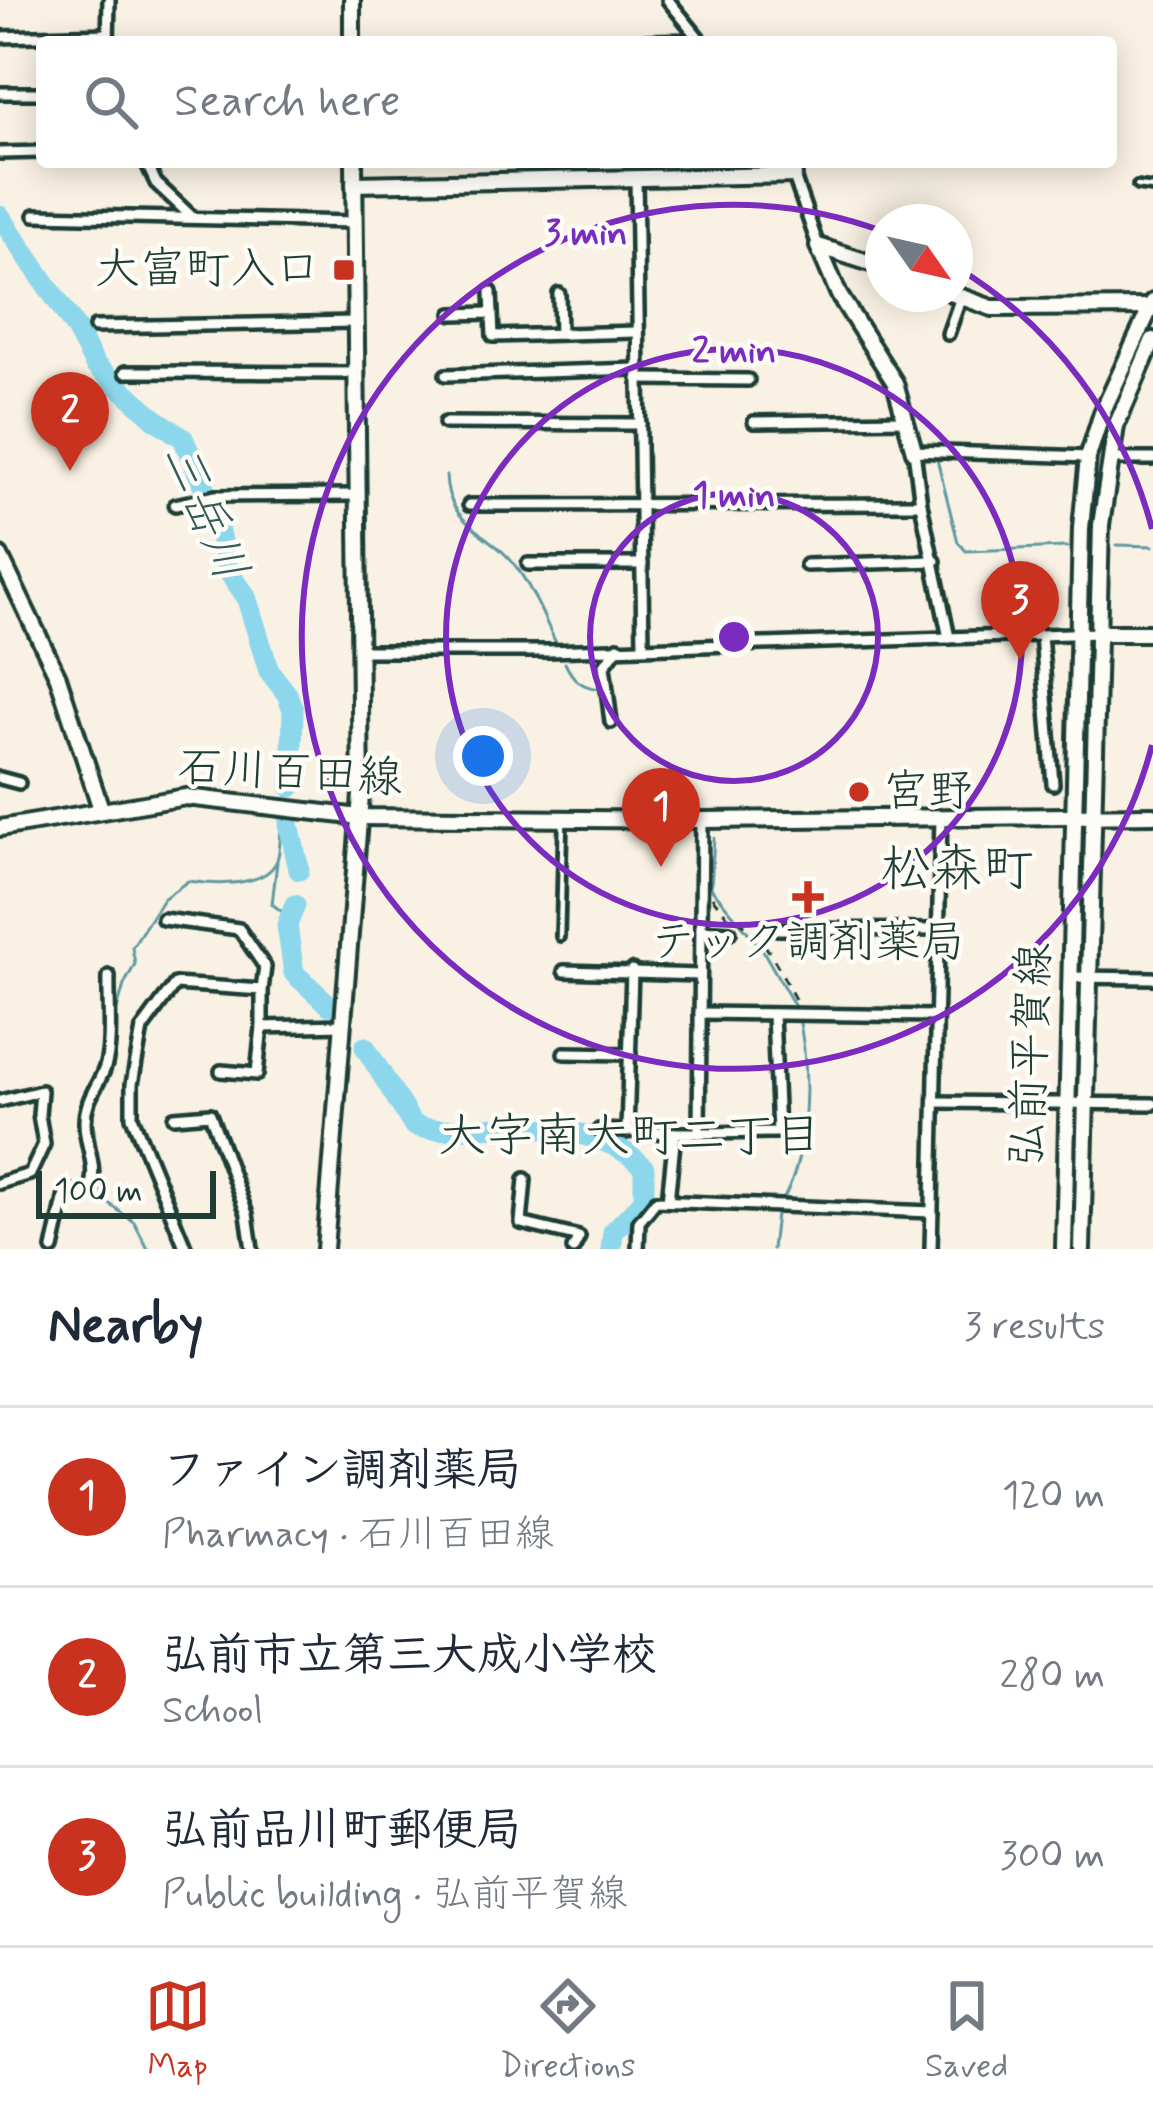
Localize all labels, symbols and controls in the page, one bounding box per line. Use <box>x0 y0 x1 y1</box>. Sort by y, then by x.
search box <box>36 36 1117 168</box>
icon: search <box>78 69 144 135</box>
text: Search here <box>174 73 401 132</box>
north arrow <box>865 204 973 312</box>
text: 3 min <box>544 211 628 258</box>
place label: 大富町入口 <box>95 241 320 300</box>
marker: 大富町入口 <box>331 257 357 283</box>
text: 2 min <box>692 329 776 376</box>
pin: 2 <box>31 372 109 471</box>
water label: 三岳川 <box>147 433 261 591</box>
text: 1 min <box>693 473 775 520</box>
pin: 3 <box>981 561 1059 660</box>
centre of rings <box>713 616 755 658</box>
your location <box>453 726 513 786</box>
street label: 石川百田線 <box>176 739 404 809</box>
place label: 宮野 <box>883 763 973 822</box>
pin: 1 <box>622 768 700 867</box>
marker: 宮野 <box>846 779 872 805</box>
district label: 松森町 <box>880 838 1034 904</box>
marker: テック調剤薬局 <box>795 884 821 910</box>
place label: テック調剤薬局 <box>650 914 966 973</box>
street label: 弘前平賀線 <box>999 942 1065 1168</box>
district label: 大字南大町二丁目 <box>438 1106 822 1169</box>
scale bar <box>36 1165 216 1218</box>
text: 100 m <box>54 1170 143 1214</box>
text: Nearby <box>48 1294 203 1360</box>
text: 3 results <box>964 1302 1105 1353</box>
text: ファイン調剤薬局 <box>162 1442 522 1501</box>
text: 1 <box>78 1471 96 1522</box>
text: 120 m <box>1002 1471 1105 1522</box>
text: Pharmacy · 石川百田線 <box>162 1510 554 1561</box>
text: 弘前市立第三大成小学校 <box>162 1627 657 1686</box>
text: 2 <box>77 1651 97 1702</box>
text: 280 m <box>1000 1651 1105 1702</box>
text: School <box>162 1686 263 1737</box>
text: 弘前品川町郵便局 <box>162 1802 522 1861</box>
text: 3 <box>78 1831 96 1882</box>
text: 300 m <box>1000 1831 1105 1882</box>
text: Public building · 弘前平賀線 <box>162 1870 627 1921</box>
tab: Map <box>145 1973 211 2089</box>
tab: Directions <box>500 1973 636 2089</box>
tab: Saved <box>925 1973 1008 2089</box>

